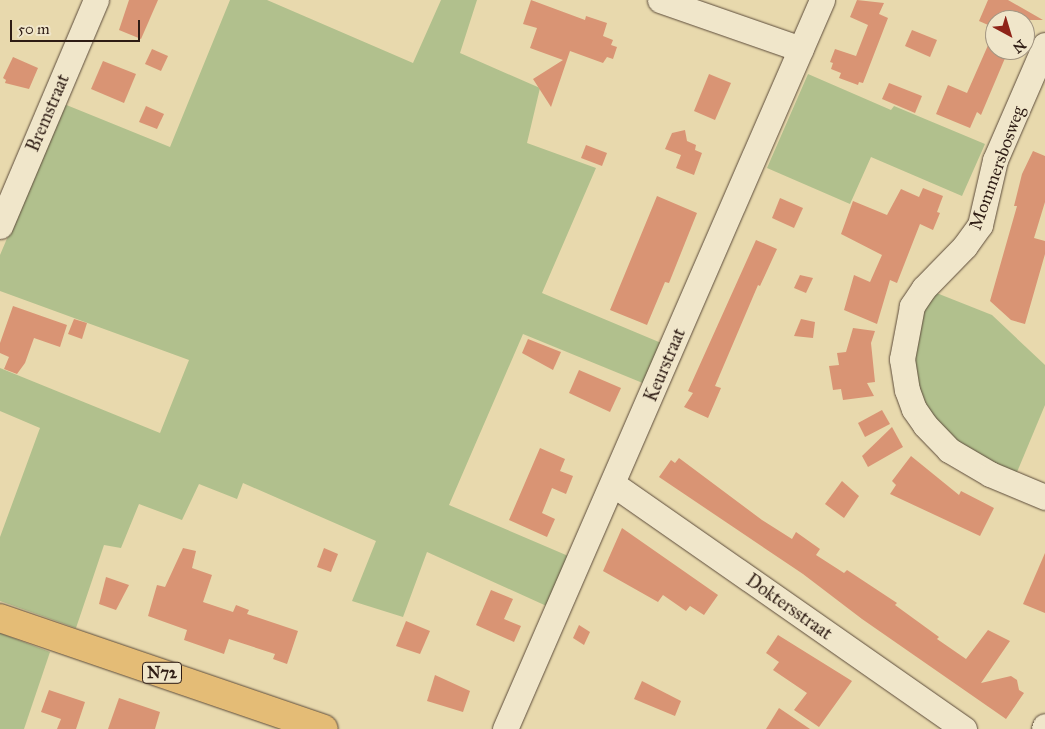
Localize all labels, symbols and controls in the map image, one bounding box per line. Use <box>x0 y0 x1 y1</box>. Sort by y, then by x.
scale bar <box>12 10 142 42</box>
north arrow <box>985 10 1035 60</box>
text: 50 m <box>18 20 50 38</box>
text: N <box>1009 36 1029 57</box>
street label: Bremstraat <box>22 71 74 155</box>
street label: Mommersbosweg <box>965 103 1029 233</box>
street label: Keurstraat <box>640 325 690 405</box>
street label: Doktersstraat <box>742 569 836 645</box>
road number: N72 <box>142 660 182 686</box>

